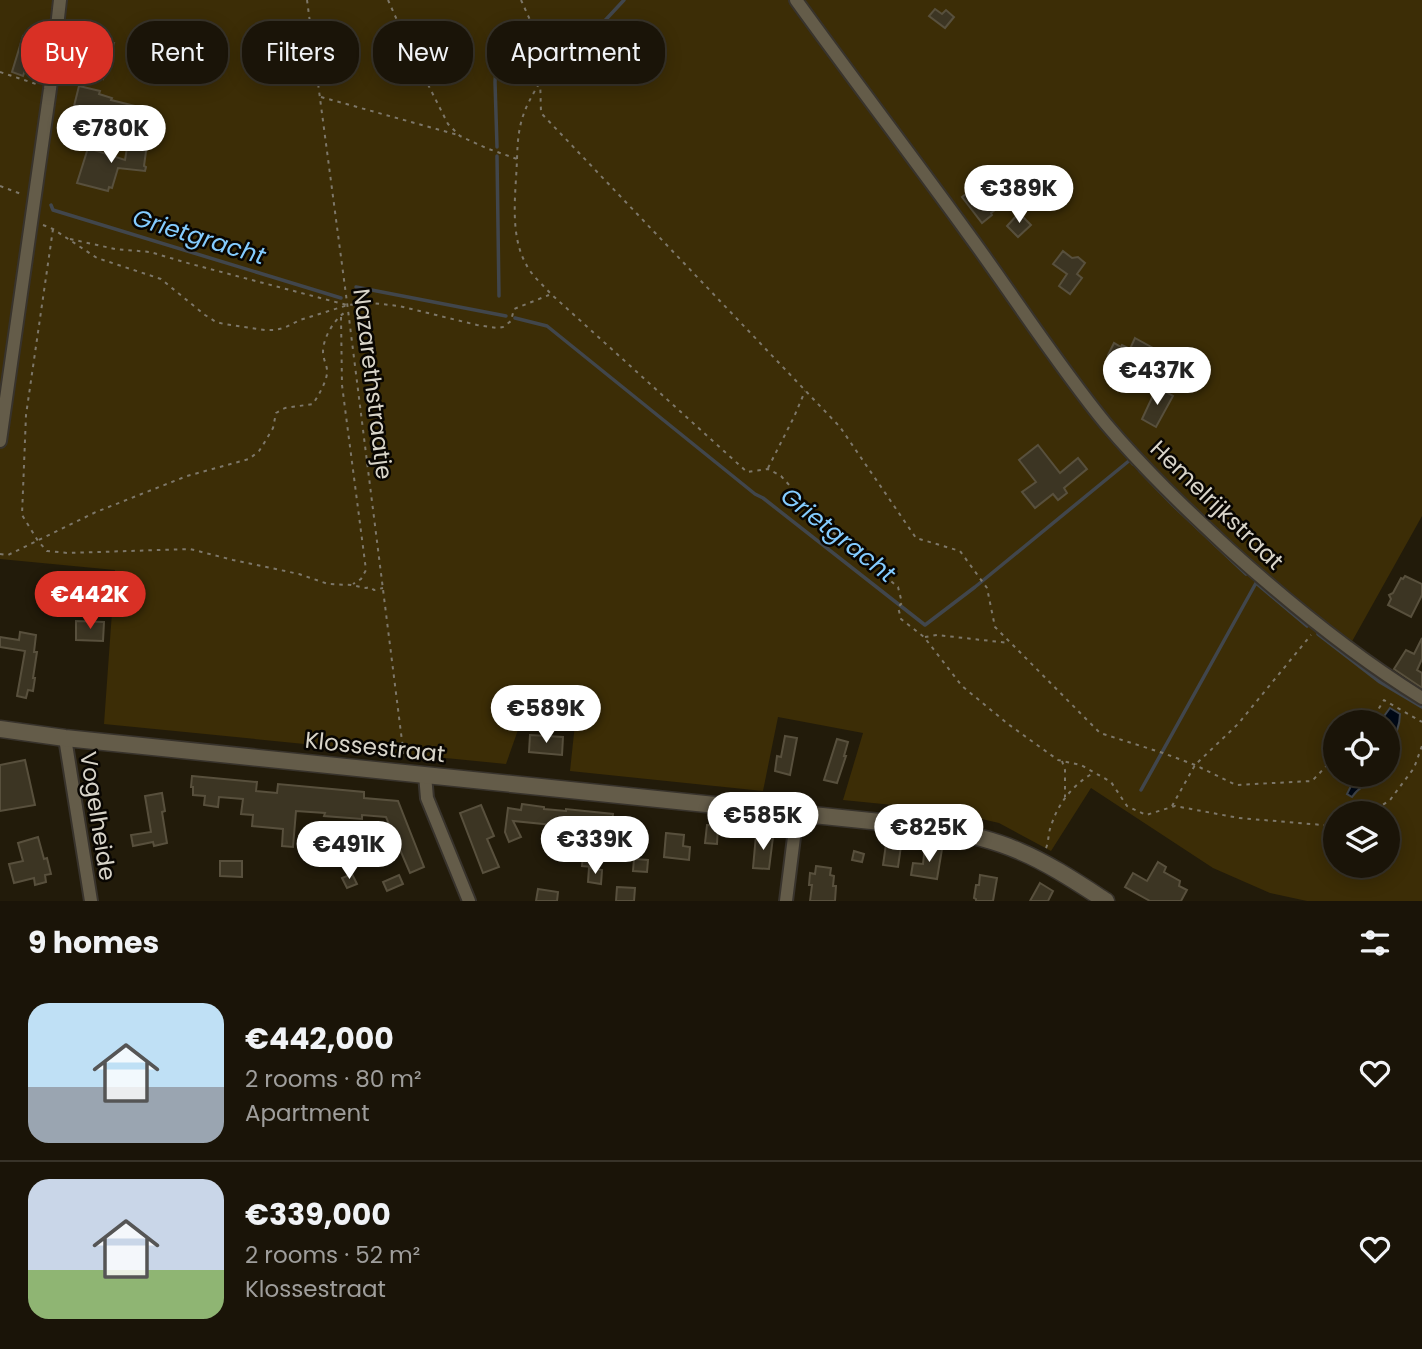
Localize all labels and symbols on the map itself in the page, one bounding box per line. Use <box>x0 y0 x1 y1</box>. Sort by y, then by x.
pin: €780K <box>62 106 160 165</box>
pin: €389K <box>970 166 1068 225</box>
water label: Grietgracht <box>129 201 271 273</box>
street label: Nazarethstraatje <box>345 287 401 481</box>
pin: €437K <box>1108 348 1206 407</box>
street label: Hemelrijkstraat <box>1143 433 1291 577</box>
water label: Grietgracht <box>774 479 904 591</box>
pin: €442K <box>41 572 139 631</box>
pin: €589K <box>497 686 595 745</box>
street label: Klossestraat <box>303 724 447 770</box>
street label: Vogelheide <box>72 749 124 883</box>
pin: €585K <box>714 792 812 852</box>
pin: €825K <box>880 804 978 864</box>
pin: €339K <box>546 816 644 876</box>
pin: €491K <box>300 822 398 881</box>

